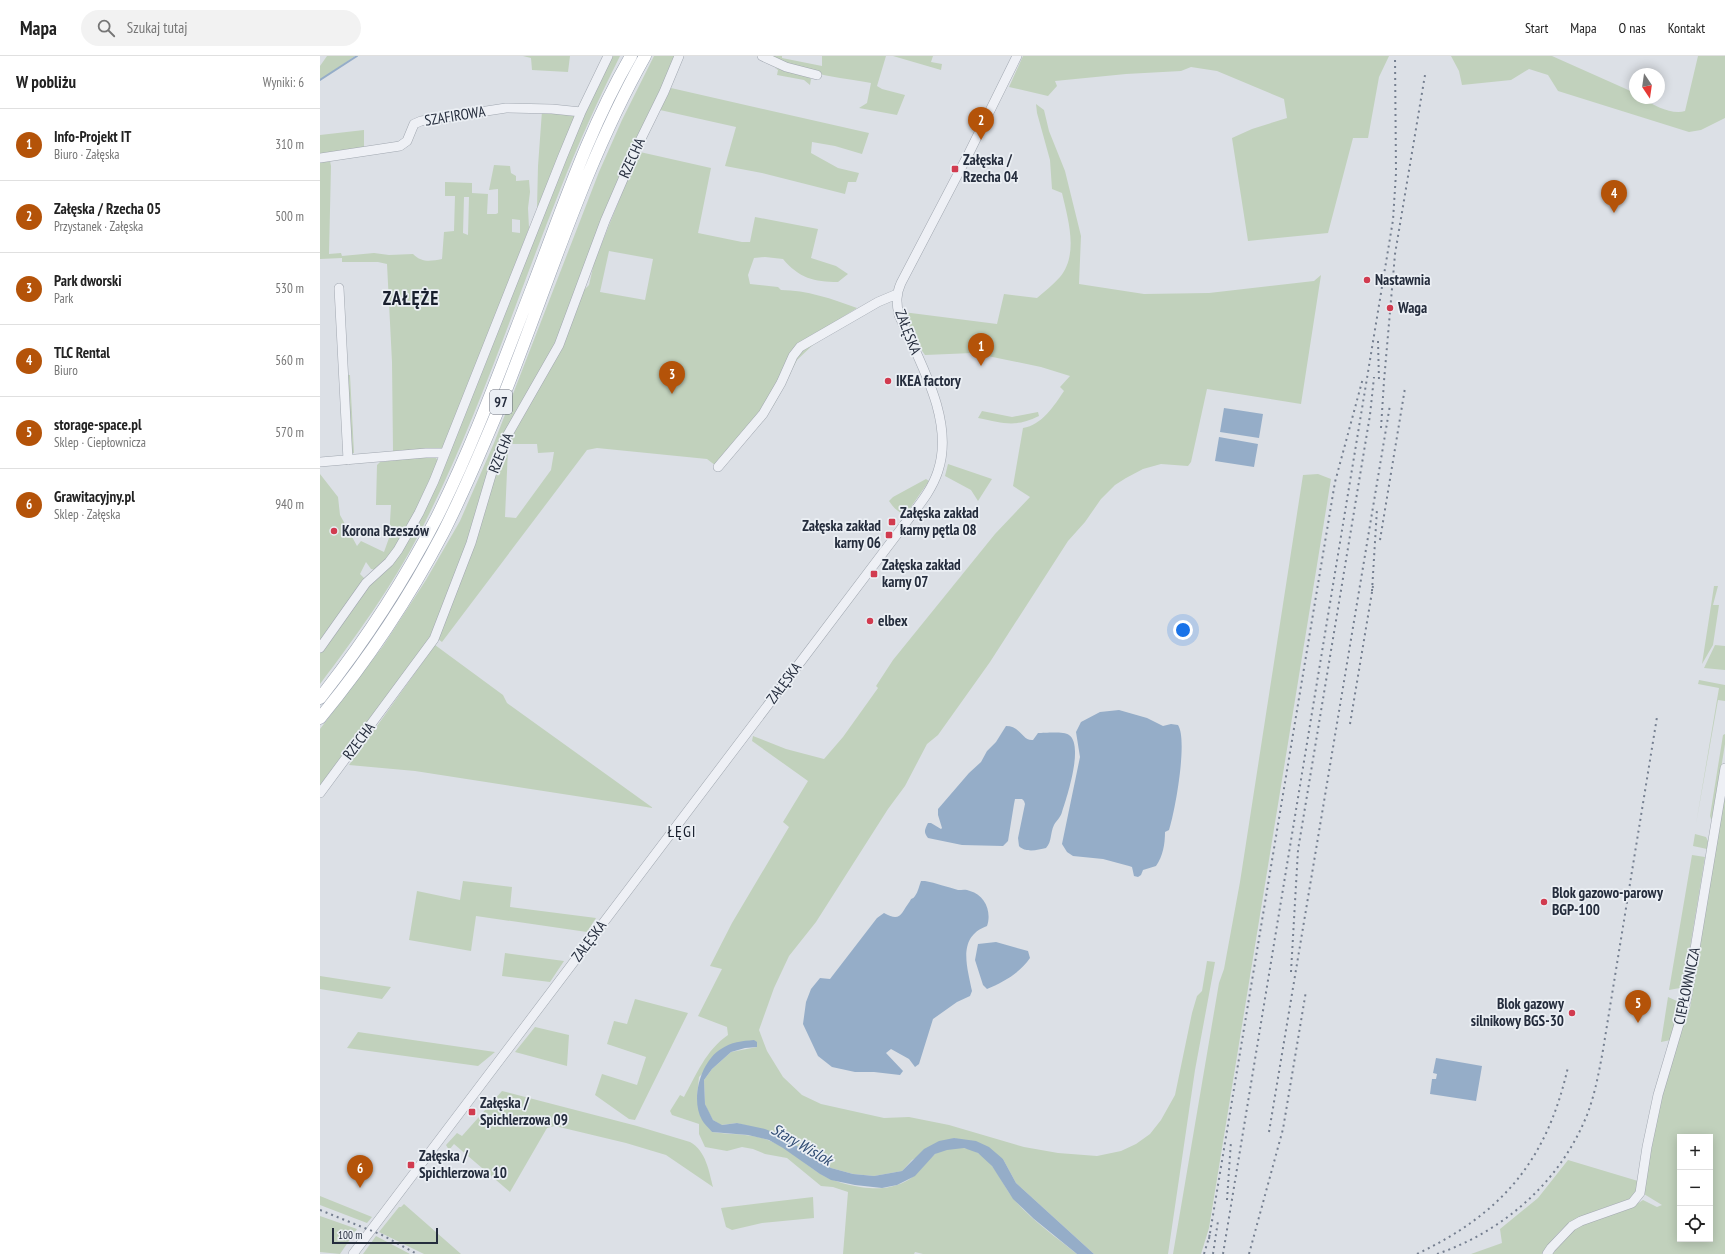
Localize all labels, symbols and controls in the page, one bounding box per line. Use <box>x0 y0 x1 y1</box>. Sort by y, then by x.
search box <box>81 10 361 46</box>
text: Mapa <box>20 16 57 40</box>
icon: search <box>95 17 117 39</box>
text: Szukaj tutaj <box>127 18 187 37</box>
text: Start <box>1525 19 1548 37</box>
text: Mapa <box>1570 19 1597 37</box>
text: O nas <box>1619 19 1646 37</box>
text: Kontakt <box>1668 19 1705 37</box>
north arrow <box>1629 68 1665 104</box>
text: W pobliżu <box>16 71 76 93</box>
text: Wyniki: 6 <box>263 74 304 91</box>
street label: SZAFIROWA <box>423 101 487 130</box>
pin: 2 <box>968 107 994 140</box>
text: Info-Projekt IT <box>54 127 131 146</box>
street label: RZECHA <box>614 134 649 181</box>
text: 1 <box>26 136 32 153</box>
text: 310 m <box>275 136 304 153</box>
text: Biuro · Załęska <box>54 146 120 163</box>
place label: Załęska / Rzecha 04 <box>963 150 1018 186</box>
marker: Załęska / Rzecha 04 <box>950 164 960 174</box>
pin: 4 <box>1601 180 1627 213</box>
text: Załęska / Rzecha 05 <box>54 199 161 218</box>
text: 2 <box>26 208 32 225</box>
text: 500 m <box>275 208 304 225</box>
text: Przystanek · Załęska <box>54 218 143 235</box>
place label: Nastawnia <box>1375 270 1430 289</box>
text: Park dworski <box>54 271 122 290</box>
marker: Nastawnia <box>1362 275 1372 285</box>
text: 3 <box>26 280 32 297</box>
text: 530 m <box>275 280 304 297</box>
district label: ZAŁĘŻE <box>383 286 439 310</box>
text: Park <box>54 290 73 307</box>
place label: Waga <box>1397 298 1427 317</box>
marker: Waga <box>1385 303 1395 313</box>
street label: ZAŁĘSKA <box>891 307 926 358</box>
pin: 1 <box>968 333 994 366</box>
text: TLC Rental <box>54 343 110 362</box>
text: 4 <box>26 352 32 369</box>
text: 560 m <box>275 352 304 369</box>
pin: 3 <box>659 361 685 394</box>
text: Biuro <box>54 362 78 379</box>
place label: IKEA factory <box>896 371 962 390</box>
marker: IKEA factory <box>883 376 893 386</box>
road number: 97 <box>490 390 512 414</box>
text: storage-space.pl <box>54 415 142 434</box>
text: 5 <box>26 424 32 441</box>
text: 570 m <box>275 424 304 441</box>
street label: RZECHA <box>484 429 518 476</box>
text: Sklep · Ciepłownicza <box>54 434 146 451</box>
text: Grawitacyjny.pl <box>54 487 135 506</box>
text: 6 <box>26 496 32 513</box>
text: 940 m <box>275 496 304 513</box>
place label: Załęska zakład karny pętla 08 <box>900 503 979 539</box>
text: Sklep · Załęska <box>54 506 120 523</box>
place label: Załęska zakład karny 06 <box>802 516 881 552</box>
marker: Załęska zakład karny pętla 08 <box>887 517 897 527</box>
place label: Korona Rzeszów <box>342 521 430 540</box>
marker: Korona Rzeszów <box>329 526 339 536</box>
marker: Załęska zakład karny 06 <box>884 530 894 540</box>
place label: Załęska zakład karny 07 <box>882 555 961 591</box>
marker: Załęska zakład karny 07 <box>869 569 879 579</box>
place label: elbex <box>878 611 908 630</box>
marker: elbex <box>865 616 875 626</box>
your location <box>1173 620 1193 640</box>
street label: ZAŁĘSKA <box>762 658 806 707</box>
street label: RZECHA <box>338 718 379 763</box>
district label: ŁĘGI <box>667 821 697 841</box>
place label: Blok gazowo-parowy BGP-100 <box>1552 883 1664 919</box>
marker: Blok gazowo-parowy BGP-100 <box>1539 897 1549 907</box>
street label: ZAŁĘSKA <box>567 916 611 965</box>
street label: CIEPŁOWNICZA <box>1669 945 1704 1026</box>
pin: 5 <box>1625 990 1651 1023</box>
place label: Blok gazowy silnikowy BGS-30 <box>1471 994 1565 1030</box>
marker: Blok gazowy silnikowy BGS-30 <box>1567 1008 1577 1018</box>
place label: Załęska / Spichlerzowa 09 <box>480 1093 568 1129</box>
marker: Załęska / Spichlerzowa 09 <box>467 1107 477 1117</box>
water label: Stary Wislok <box>768 1119 838 1170</box>
map controls <box>1677 1134 1713 1242</box>
button: + <box>1677 1134 1713 1170</box>
place label: Załęska / Spichlerzowa 10 <box>419 1146 507 1182</box>
pin: 6 <box>347 1155 373 1188</box>
marker: Załęska / Spichlerzowa 10 <box>406 1160 416 1170</box>
button: − <box>1677 1170 1713 1206</box>
button: locate <box>1677 1206 1713 1242</box>
scale bar <box>332 1226 438 1245</box>
text: 100 m <box>338 1228 362 1242</box>

